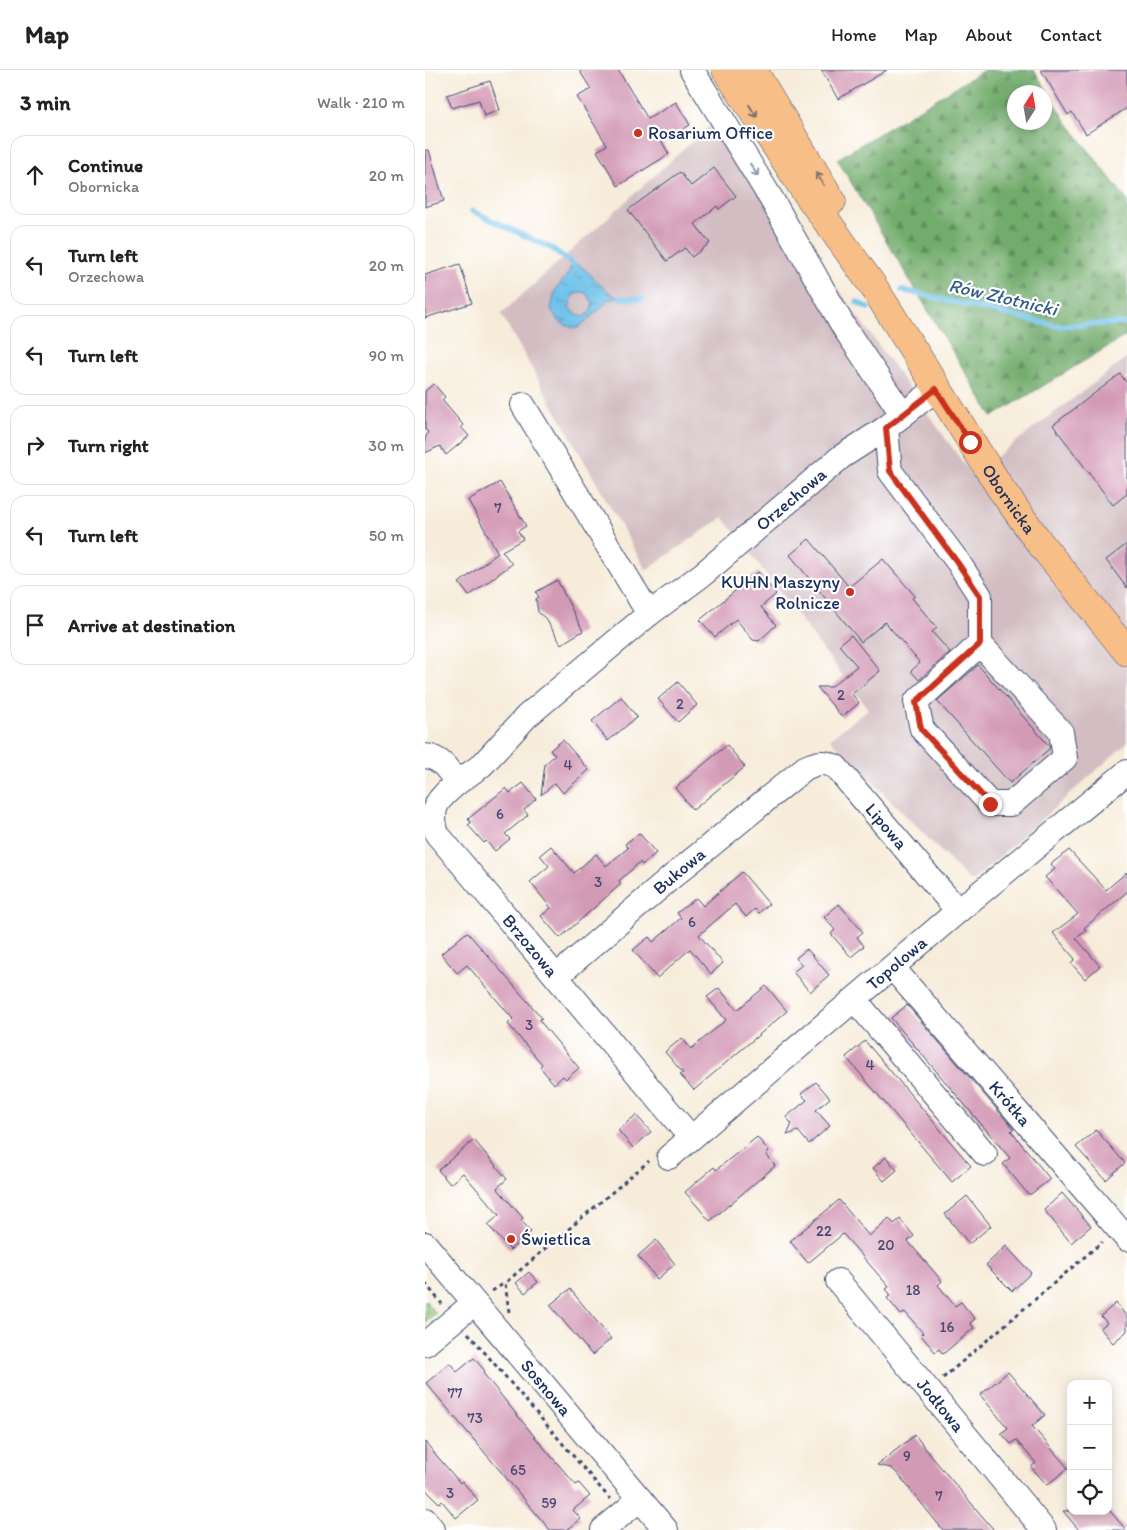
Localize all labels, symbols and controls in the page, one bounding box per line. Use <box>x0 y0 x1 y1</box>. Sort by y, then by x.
text: Map <box>25 20 69 49</box>
text: Home <box>831 24 877 46</box>
text: Map <box>905 24 938 46</box>
text: About <box>966 24 1012 46</box>
text: Contact <box>1040 24 1102 46</box>
north arrow <box>1007 85 1052 130</box>
text: 3 min <box>20 90 70 115</box>
text: Walk · 210 m <box>317 93 405 112</box>
one-way arrow <box>748 103 758 117</box>
place label: Rosarium Office <box>648 122 773 144</box>
marker: Rosarium Office <box>632 127 644 139</box>
text: Continue <box>68 154 143 177</box>
icon: ahead <box>21 161 49 189</box>
one-way arrow <box>749 163 759 177</box>
text: 20 m <box>369 166 404 185</box>
one-way arrow <box>815 173 825 187</box>
text: Obornicka <box>68 177 139 196</box>
text: Turn left <box>68 244 138 267</box>
icon: left <box>21 251 49 279</box>
text: 20 m <box>369 256 404 275</box>
text: Orzechowa <box>68 267 144 286</box>
water label: Rów Złotnicki <box>947 273 1062 321</box>
icon: left <box>21 341 49 369</box>
text: Turn left <box>68 344 138 367</box>
text: 90 m <box>369 346 404 365</box>
icon: right <box>21 431 49 459</box>
route start <box>959 431 982 454</box>
text: Turn right <box>68 434 149 457</box>
text: 30 m <box>368 436 404 455</box>
street label: Obornicka <box>977 460 1041 539</box>
street label: Orzechowa <box>751 463 831 536</box>
house number: 7 <box>494 499 502 517</box>
icon: left <box>21 521 49 549</box>
text: Turn left <box>68 524 138 547</box>
text: 50 m <box>369 526 404 545</box>
place label: KUHN Maszyny Rolnicze <box>721 571 841 614</box>
marker: KUHN Maszyny Rolnicze <box>844 586 856 598</box>
icon: arrive <box>21 611 49 639</box>
text: Arrive at destination <box>68 614 235 637</box>
house number: 2 <box>837 686 845 704</box>
house number: 2 <box>676 695 684 713</box>
house number: 4 <box>563 756 573 774</box>
route end <box>979 793 1002 816</box>
street label: Lipowa <box>860 799 913 855</box>
house number: 6 <box>496 805 504 823</box>
street label: Bukowa <box>648 843 710 899</box>
house number: 3 <box>594 873 602 891</box>
street label: Brzozowa <box>498 910 563 982</box>
house number: 6 <box>688 913 696 931</box>
street label: Topolowa <box>862 931 932 995</box>
house number: 3 <box>525 1016 533 1034</box>
house number: 4 <box>865 1056 875 1074</box>
street label: Krótka <box>984 1076 1036 1131</box>
house number: 22 <box>816 1222 832 1240</box>
place label: Świetlica <box>521 1228 591 1250</box>
marker: Świetlica <box>505 1233 517 1245</box>
house number: 20 <box>877 1236 895 1254</box>
house number: 18 <box>905 1281 921 1299</box>
house number: 16 <box>940 1318 955 1336</box>
street label: Sosnowa <box>516 1355 577 1421</box>
street label: Jodłowa <box>912 1374 970 1437</box>
map controls <box>1067 1380 1112 1515</box>
button: + <box>1067 1380 1112 1425</box>
house number: 77 <box>448 1384 463 1402</box>
house number: 73 <box>467 1409 483 1427</box>
button: − <box>1067 1425 1112 1470</box>
house number: 9 <box>903 1447 911 1465</box>
house number: 65 <box>510 1461 526 1479</box>
button: locate <box>1067 1470 1112 1515</box>
house number: 3 <box>446 1484 454 1502</box>
house number: 7 <box>935 1487 943 1505</box>
house number: 59 <box>541 1494 557 1512</box>

